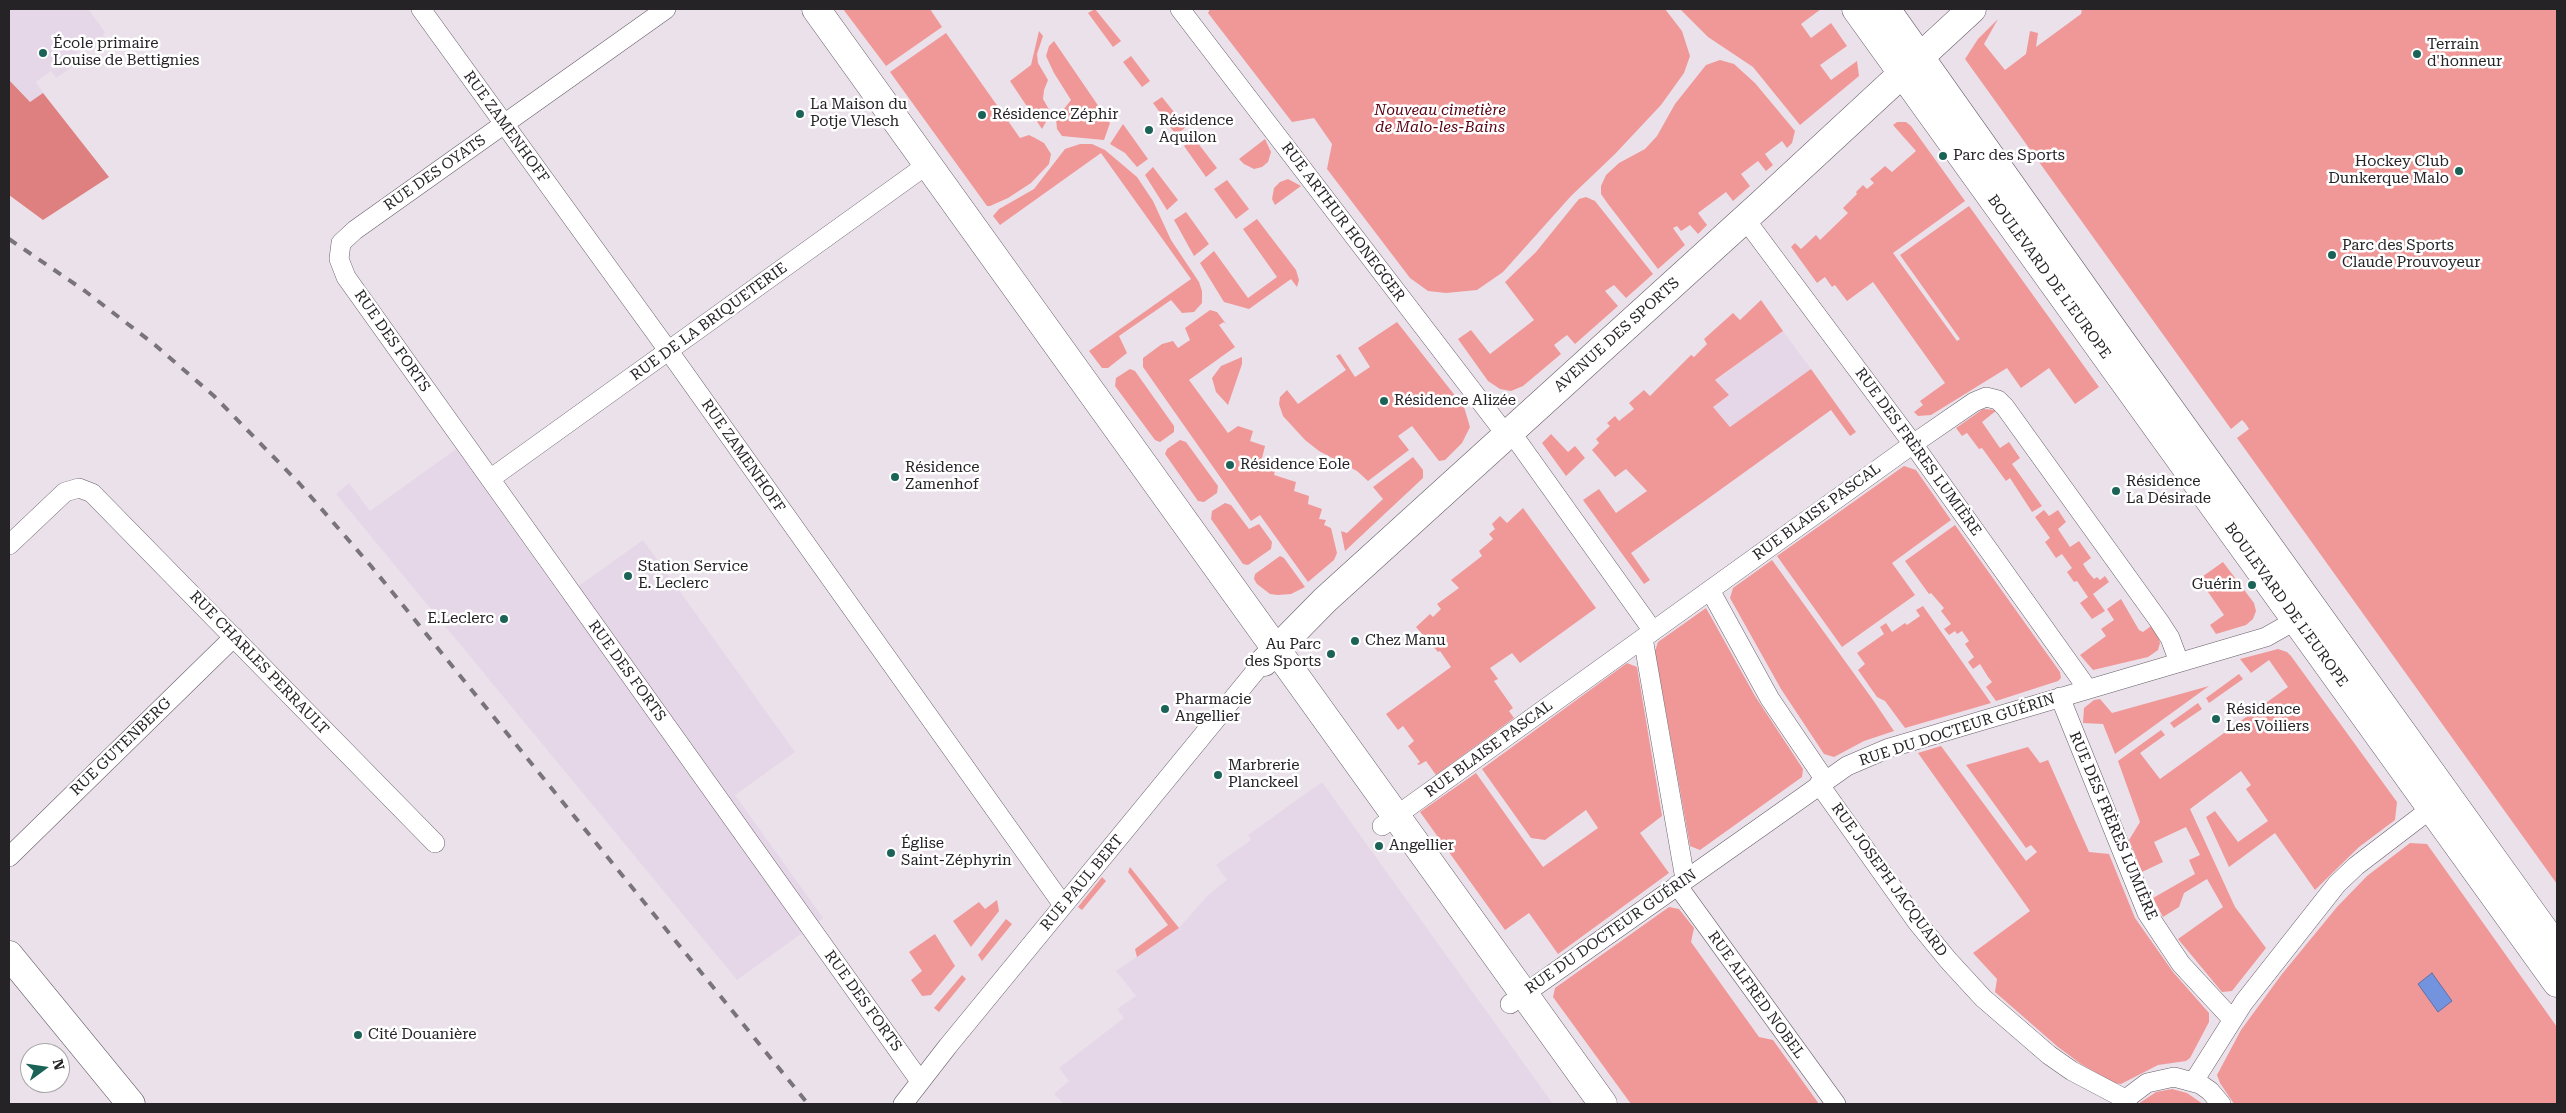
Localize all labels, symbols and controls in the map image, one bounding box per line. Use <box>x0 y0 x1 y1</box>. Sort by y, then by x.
place label: École primaire Louise de Bettignies <box>53 35 199 70</box>
place label: Terrain d'honneur <box>2427 36 2502 71</box>
marker: École primaire Louise de Bettignies <box>37 47 49 59</box>
marker: Terrain d'honneur <box>2411 48 2423 60</box>
street label: RUE ZAMENHOFF <box>459 68 553 186</box>
place label: La Maison du Potje Vlesch <box>810 96 907 131</box>
park label: Nouveau cimetière de Malo-les-Bains <box>1374 102 1506 137</box>
place label: Résidence Zéphir <box>992 106 1118 124</box>
marker: La Maison du Potje Vlesch <box>794 108 806 120</box>
marker: Résidence Zéphir <box>976 109 988 121</box>
place label: Résidence Aquilon <box>1159 112 1233 147</box>
marker: Résidence Aquilon <box>1143 124 1155 136</box>
street label: RUE DES OYATS <box>381 131 489 215</box>
street label: RUE ARTHUR HONEGGER <box>1277 139 1409 305</box>
place label: Parc des Sports <box>1953 147 2065 165</box>
marker: Parc des Sports <box>1937 150 1949 162</box>
place label: Hockey Club Dunkerque Malo <box>2328 153 2449 188</box>
marker: Hockey Club Dunkerque Malo <box>2453 165 2465 177</box>
street label: BOULEVARD DE L'EUROPE <box>1983 191 2115 363</box>
place label: Parc des Sports Claude Prouvoyeur <box>2342 237 2480 272</box>
marker: Parc des Sports Claude Prouvoyeur <box>2326 249 2338 261</box>
street label: RUE DE LA BRIQUETERIE <box>627 259 791 385</box>
street label: AVENUE DES SPORTS <box>1551 274 1683 396</box>
street label: RUE DES FORTS <box>350 287 434 395</box>
street label: RUE DES FRÈRES LUMIÈRE <box>1851 365 1985 539</box>
place label: Résidence Alizée <box>1394 392 1516 410</box>
marker: Résidence Alizée <box>1378 395 1390 407</box>
street label: RUE ZAMENHOFF <box>697 396 789 516</box>
place label: Résidence Eole <box>1240 456 1350 474</box>
place label: Résidence Zamenhof <box>905 459 979 494</box>
marker: Résidence Eole <box>1224 459 1236 471</box>
street label: RUE BLAISE PASCAL <box>1750 460 1884 564</box>
marker: Résidence Zamenhof <box>889 471 901 483</box>
place label: Résidence La Désirade <box>2126 473 2211 508</box>
marker: Résidence La Désirade <box>2110 485 2122 497</box>
street label: BOULEVARD DE L'EUROPE <box>2220 519 2352 691</box>
place label: Station Service E. Leclerc <box>638 558 748 593</box>
marker: Station Service E. Leclerc <box>622 570 634 582</box>
place label: Guérin <box>2192 576 2242 594</box>
marker: Guérin <box>2246 579 2258 591</box>
street label: RUE CHARLES PERRAULT <box>186 587 332 739</box>
place label: E.Leclerc <box>427 610 494 628</box>
marker: E.Leclerc <box>498 613 510 625</box>
street label: RUE DES FORTS <box>584 617 670 725</box>
place label: Chez Manu <box>1365 632 1446 650</box>
marker: Chez Manu <box>1349 635 1361 647</box>
place label: Au Parc des Sports <box>1245 636 1321 671</box>
marker: Au Parc des Sports <box>1325 648 1337 660</box>
street label: RUE DU DOCTEUR GUÉRIN <box>1857 690 2057 770</box>
place label: Pharmacie Angellier <box>1175 691 1252 726</box>
street label: RUE GUTENBERG <box>67 694 175 800</box>
street label: RUE BLAISE PASCAL <box>1422 697 1556 801</box>
place label: Résidence Les Voiliers <box>2226 701 2309 736</box>
marker: Pharmacie Angellier <box>1159 703 1171 715</box>
marker: Résidence Les Voiliers <box>2210 713 2222 725</box>
street label: RUE DES FRÈRES LUMIÈRE <box>2065 729 2161 923</box>
place label: Marbrerie Planckeel <box>1228 757 1300 792</box>
marker: Marbrerie Planckeel <box>1212 769 1224 781</box>
street label: RUE JOSEPH JACQUARD <box>1827 800 1951 960</box>
street label: RUE PAUL BERT <box>1037 831 1127 935</box>
place label: Église Saint-Zéphyrin <box>901 835 1012 870</box>
place label: Angellier <box>1389 837 1454 855</box>
marker: Angellier <box>1373 840 1385 852</box>
marker: Église Saint-Zéphyrin <box>885 847 897 859</box>
street label: RUE DU DOCTEUR GUÉRIN <box>1522 866 1700 998</box>
street label: RUE ALFRED NOBEL <box>1704 928 1808 1062</box>
street label: RUE DES FORTS <box>820 947 906 1055</box>
place label: Cité Douanière <box>368 1026 476 1044</box>
marker: Cité Douanière <box>352 1029 364 1041</box>
north arrow <box>20 1043 70 1093</box>
text: N <box>50 1057 68 1072</box>

